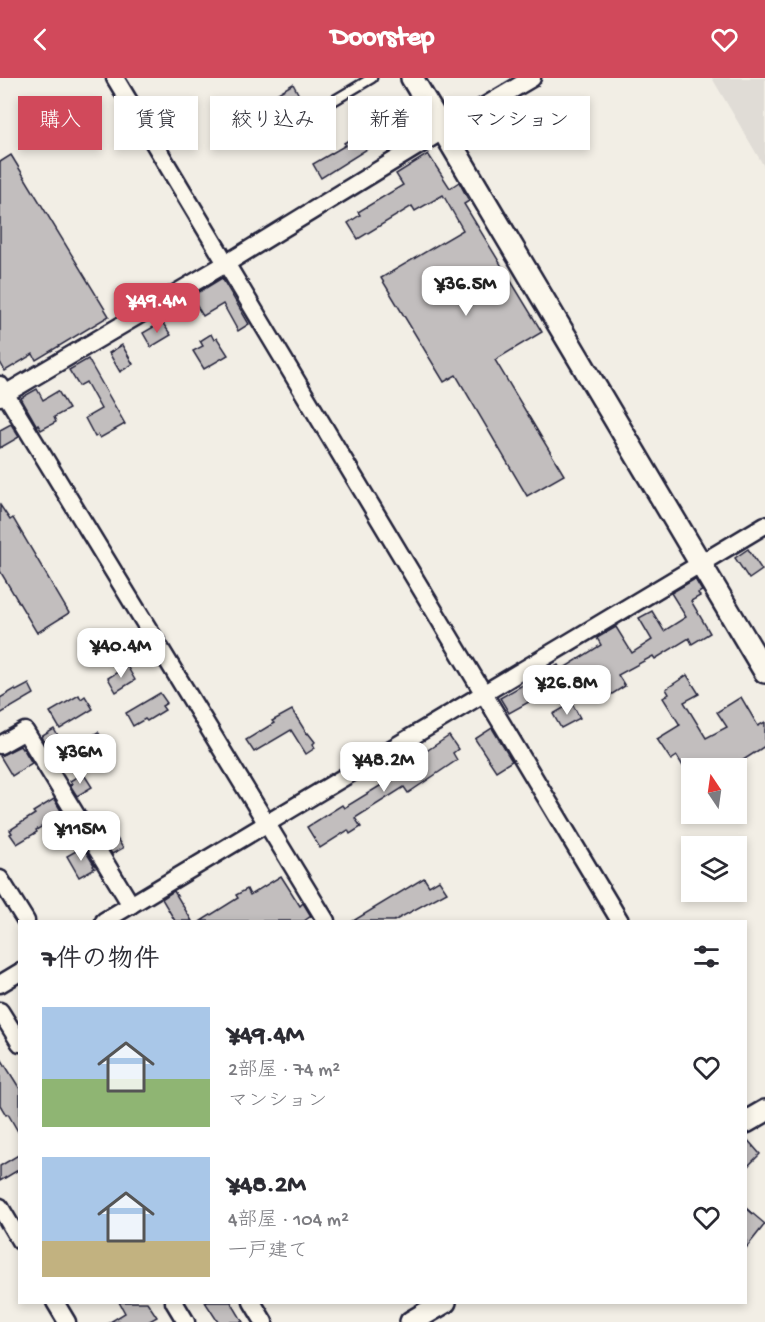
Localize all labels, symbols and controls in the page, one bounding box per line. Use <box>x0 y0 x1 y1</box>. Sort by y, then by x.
icon: back <box>24 23 57 56</box>
text: Doorstep <box>331 23 434 55</box>
icon: heart <box>708 23 741 56</box>
chip: 購入 <box>18 96 102 150</box>
chip: 賃貸 <box>114 96 198 150</box>
chip: 絞り込み <box>210 96 336 150</box>
chip: 新着 <box>348 96 432 150</box>
chip: マンション <box>444 96 590 150</box>
pin: ¥36.5M <box>417 266 515 317</box>
text: ¥36.5M <box>436 274 496 297</box>
pin: ¥49.4M <box>108 283 206 334</box>
text: ¥49.4M <box>128 291 186 314</box>
pin: ¥40.4M <box>72 628 170 679</box>
text: ¥40.4M <box>91 636 151 659</box>
pin: ¥26.8M <box>518 665 616 716</box>
text: ¥26.8M <box>537 673 597 696</box>
pin: ¥36M <box>44 734 116 785</box>
text: ¥36M <box>58 742 102 765</box>
pin: ¥48.2M <box>335 742 433 793</box>
text: ¥48.2M <box>354 750 414 773</box>
north arrow <box>681 758 747 824</box>
map controls <box>681 758 747 902</box>
pin: ¥115M <box>39 811 123 862</box>
text: ¥115M <box>56 819 106 842</box>
button: layers <box>681 836 747 902</box>
icon: filters <box>690 940 723 973</box>
text: 7件の物件 <box>42 946 160 977</box>
text: ¥49.4M <box>228 1021 304 1052</box>
icon: home <box>90 1031 162 1103</box>
icon: heart <box>690 1051 723 1084</box>
text: 2部屋 · 74 m² <box>228 1060 340 1083</box>
text: マンション <box>228 1091 327 1114</box>
text: ¥48.2M <box>228 1171 306 1202</box>
icon: home <box>90 1181 162 1253</box>
icon: heart <box>690 1201 723 1234</box>
text: 4部屋 · 104 m² <box>228 1210 349 1233</box>
text: 一戸建て <box>228 1241 308 1264</box>

